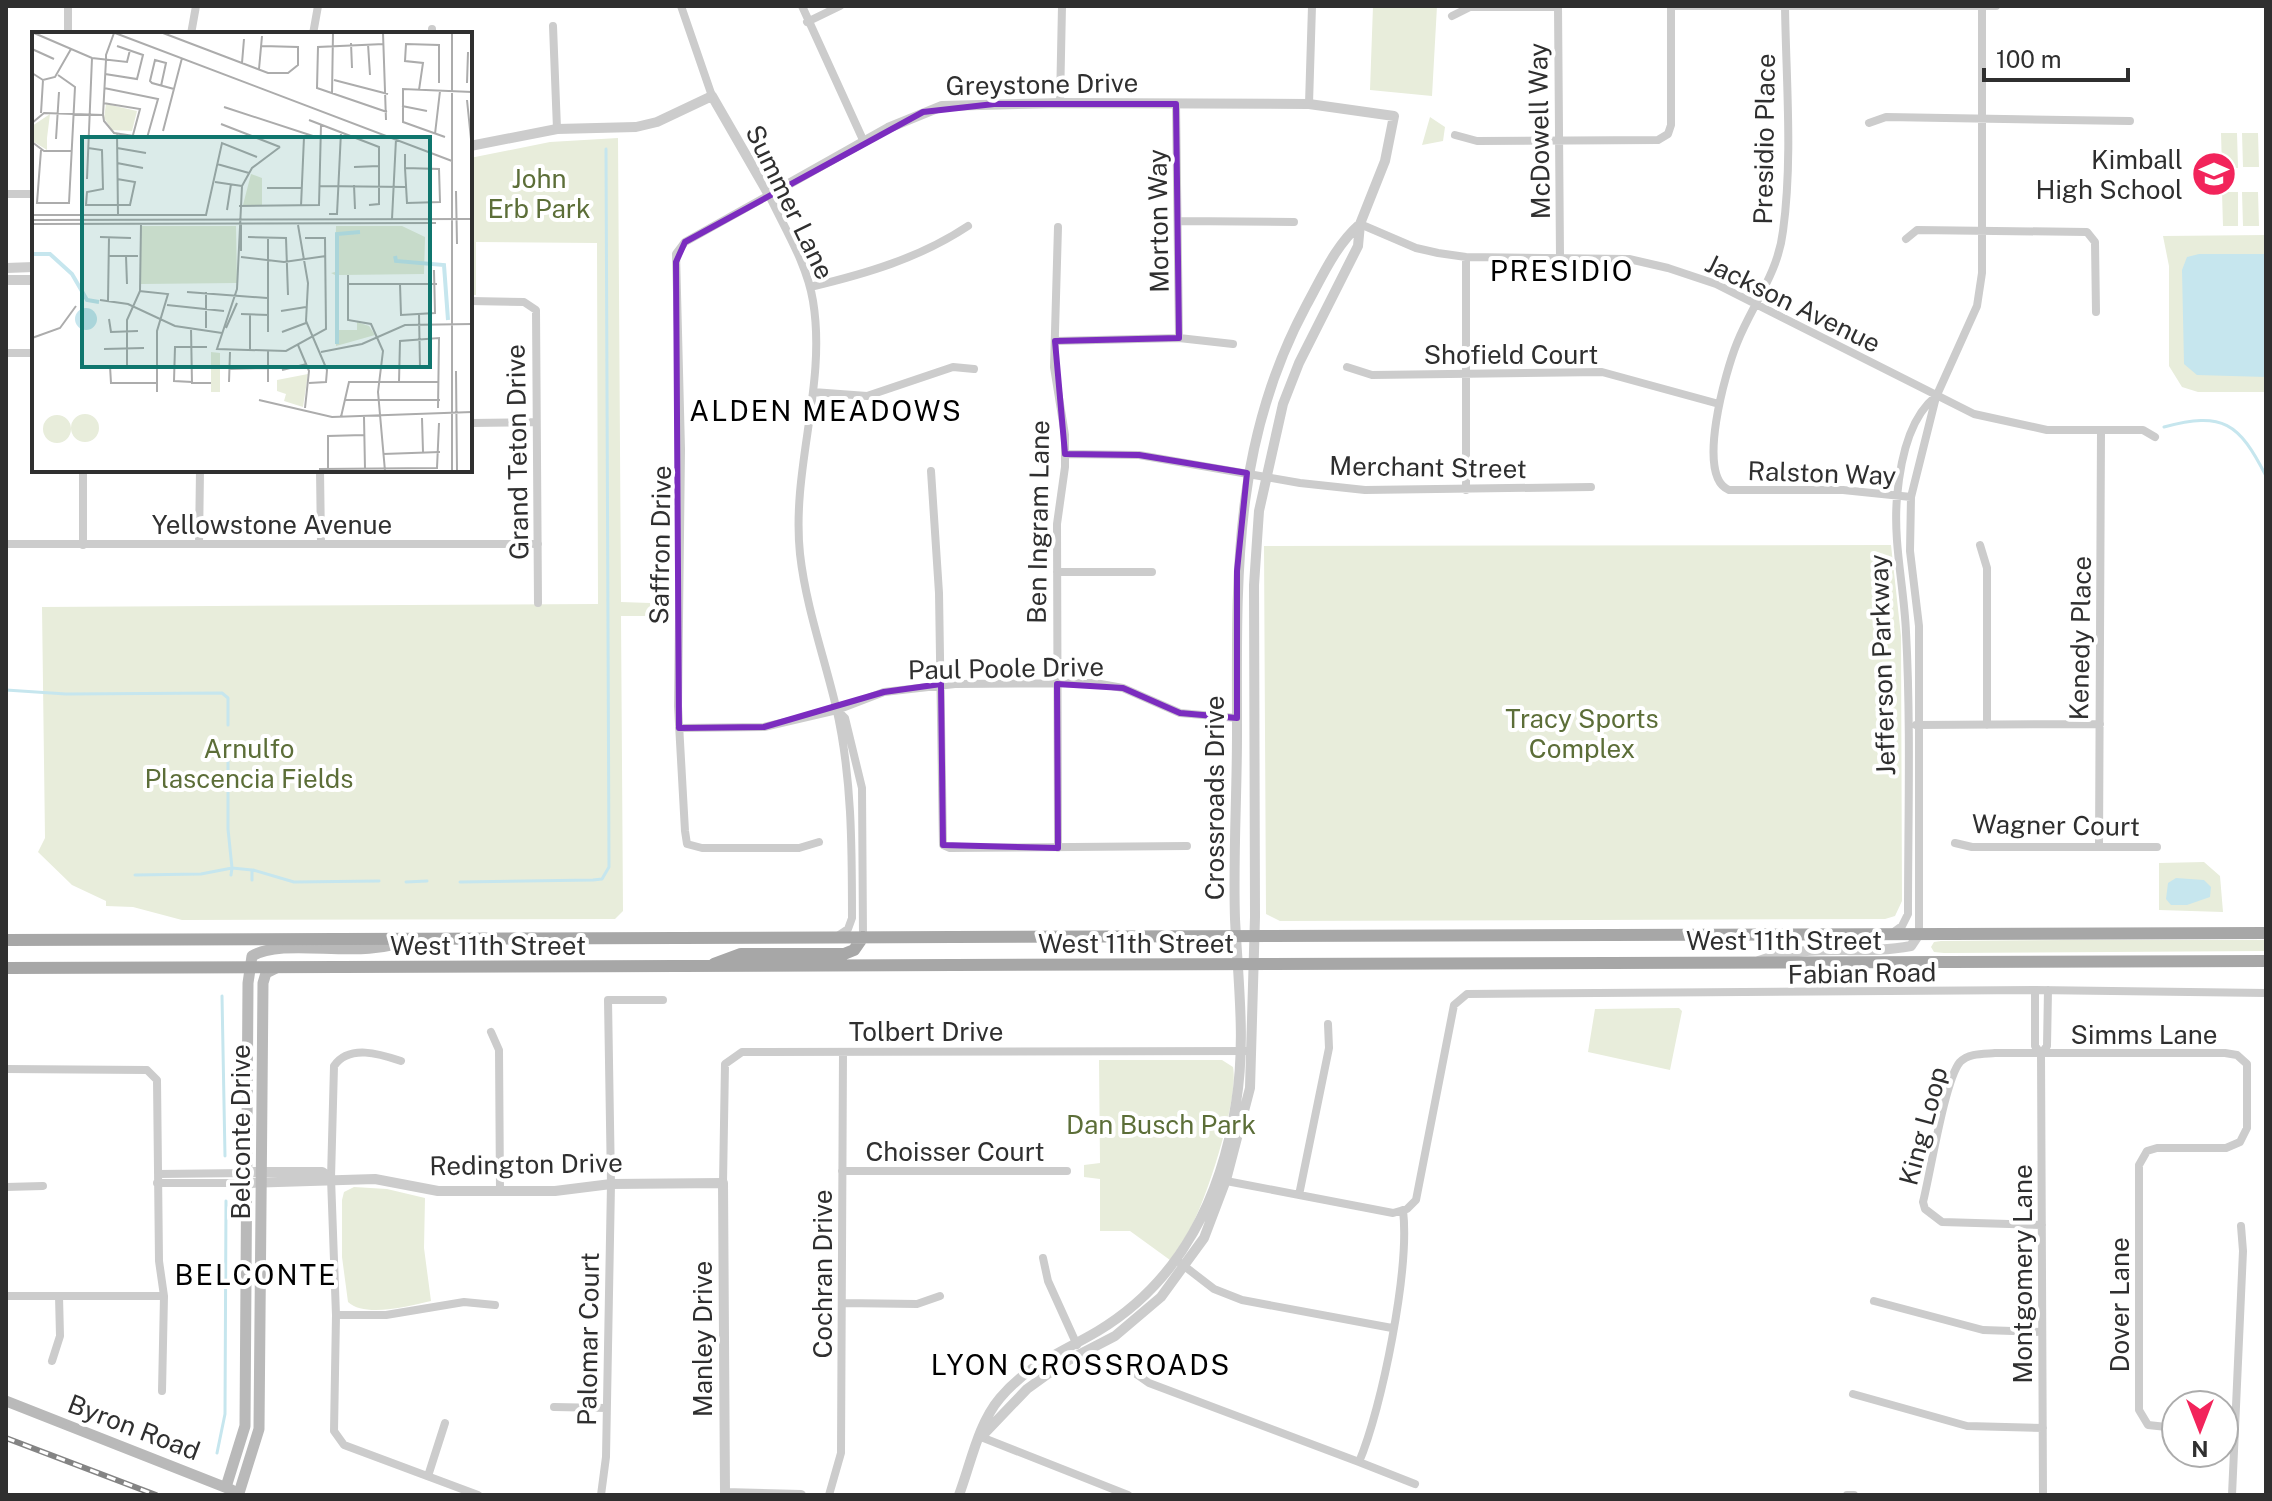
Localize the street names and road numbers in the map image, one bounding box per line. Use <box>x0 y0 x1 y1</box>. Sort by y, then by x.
street label: McDowell Way <box>1522 42 1556 220</box>
street label: Presidio Place <box>1747 53 1781 225</box>
street label: Greystone Drive <box>945 67 1139 101</box>
street label: Summer Lane <box>739 120 841 284</box>
street label: Morton Way <box>1141 149 1175 293</box>
street label: Jackson Avenue <box>1700 247 1886 359</box>
street label: Shofield Court <box>1424 339 1598 370</box>
street label: Grand Teton Drive <box>500 344 534 560</box>
street label: Ben Ingram Lane <box>1021 420 1055 624</box>
street label: Merchant Street <box>1329 450 1527 484</box>
street label: Ralston Way <box>1747 455 1897 491</box>
street label: Saffron Drive <box>643 465 677 625</box>
street label: Yellowstone Avenue <box>152 509 392 540</box>
street label: Jefferson Parkway <box>1863 554 1901 776</box>
street label: Kenedy Place <box>2063 555 2097 721</box>
street label: Paul Poole Drive <box>908 651 1104 685</box>
street label: Crossroads Drive <box>1199 696 1230 900</box>
street label: Wagner Court <box>1972 808 2140 842</box>
street label: West 11th Street <box>1686 925 1882 956</box>
street label: West 11th Street <box>1038 928 1234 959</box>
street label: West 11th Street <box>390 930 586 961</box>
street label: Fabian Road <box>1787 956 1937 990</box>
street label: Tolbert Drive <box>849 1016 1003 1047</box>
street label: Simms Lane <box>2071 1019 2217 1050</box>
street label: Belconte Drive <box>225 1044 256 1220</box>
street label: King Loop <box>1892 1063 1954 1189</box>
street label: Choisser Court <box>865 1136 1045 1167</box>
street label: Redington Drive <box>429 1147 623 1181</box>
street label: Montgomery Lane <box>2007 1164 2038 1384</box>
street label: Cochran Drive <box>807 1189 838 1359</box>
street label: Dover Lane <box>2104 1237 2135 1373</box>
street label: Palomar Court <box>571 1252 605 1426</box>
street label: Manley Drive <box>687 1261 718 1417</box>
street label: Byron Road <box>64 1388 204 1466</box>

